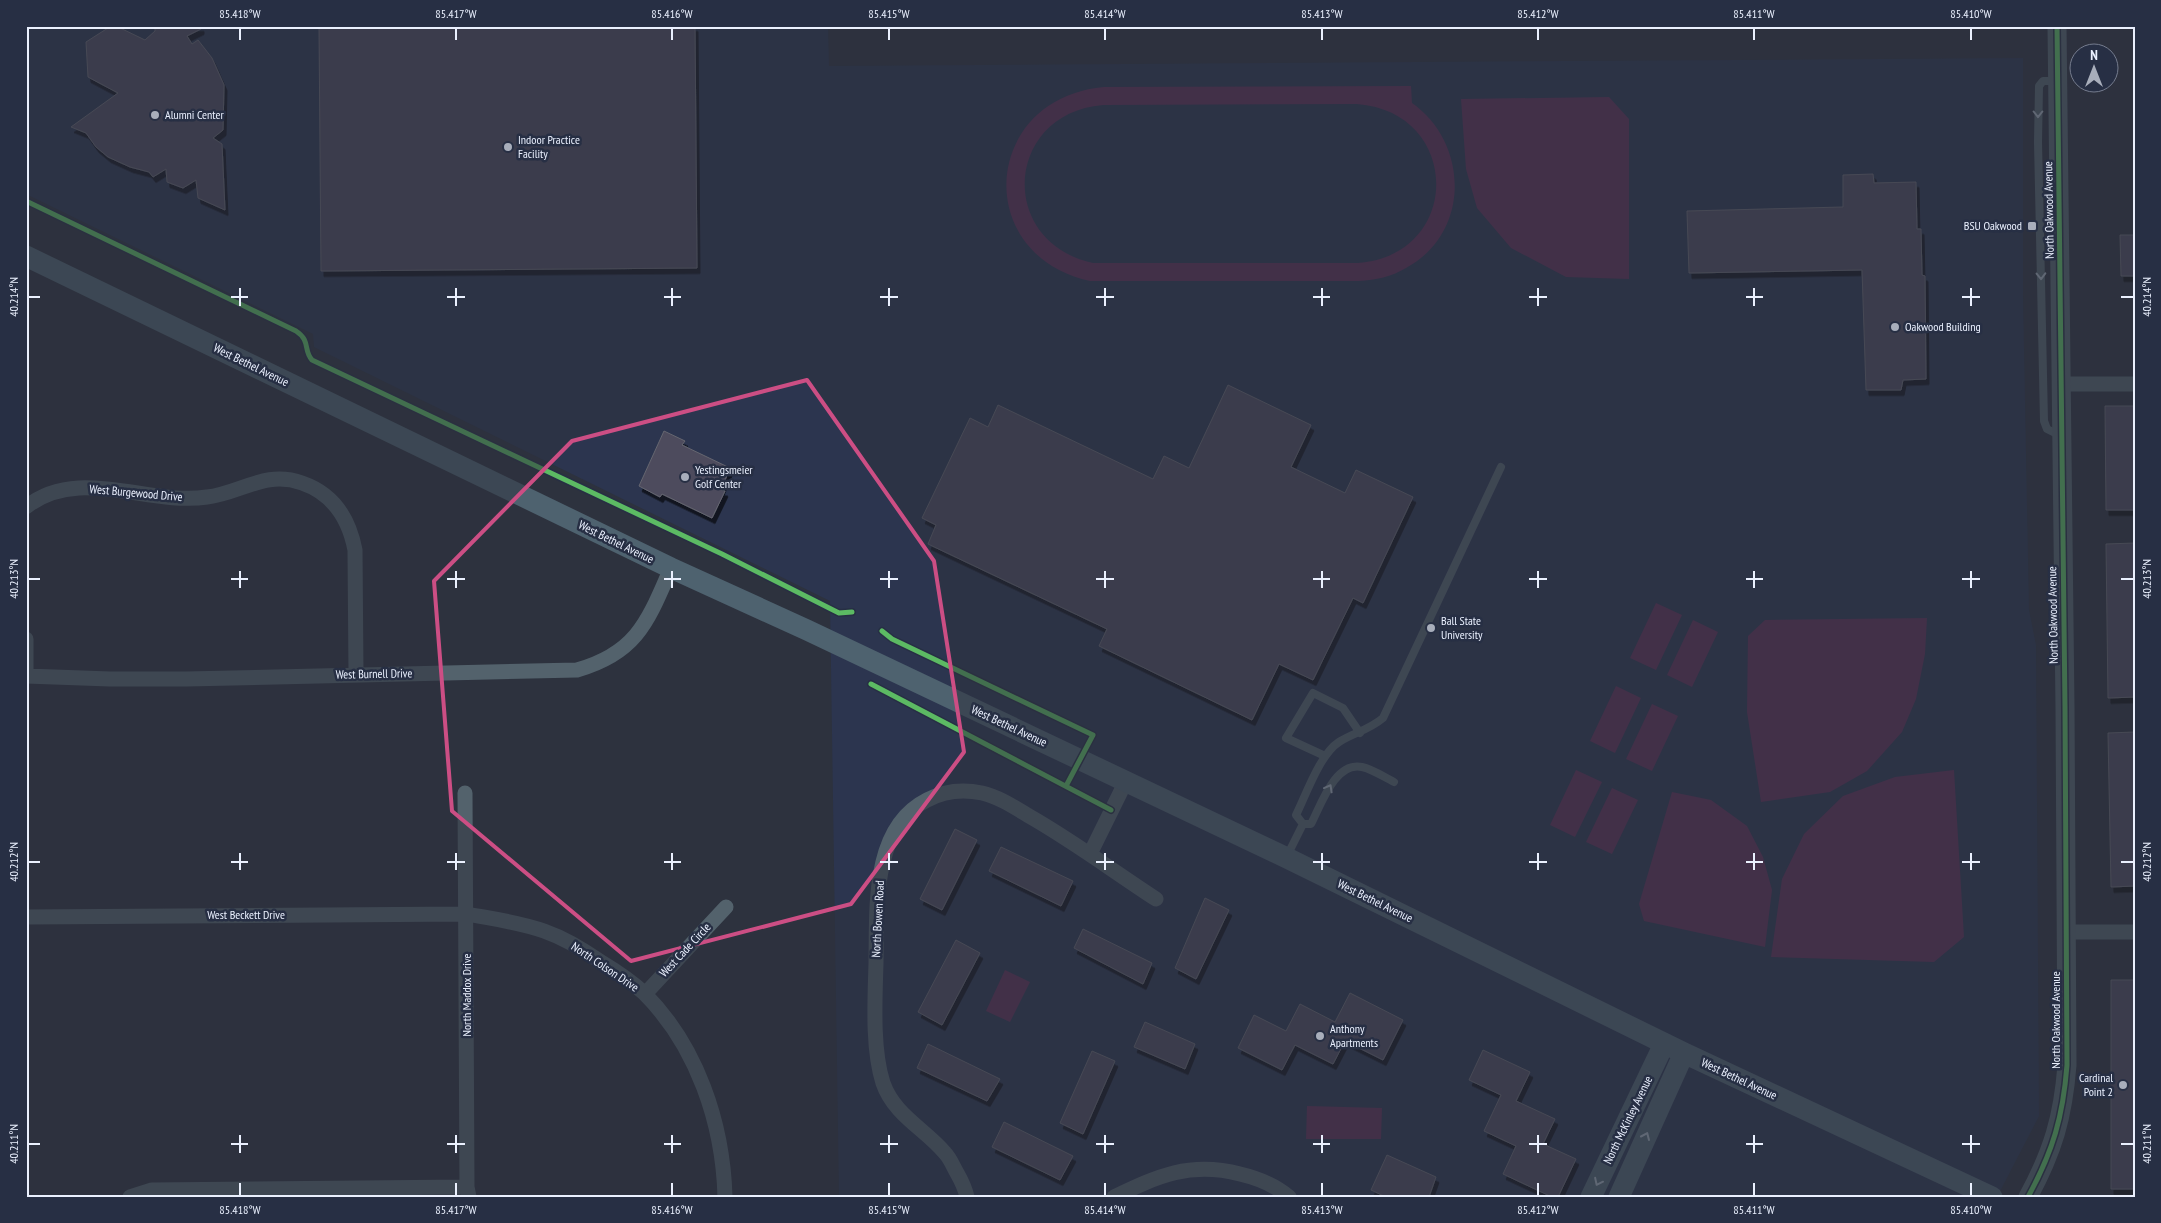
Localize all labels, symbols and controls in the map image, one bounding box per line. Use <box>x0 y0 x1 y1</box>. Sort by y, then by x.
text: 85.418°W <box>219 6 261 21</box>
text: 85.417°W <box>435 6 477 21</box>
text: 85.416°W <box>651 6 693 21</box>
text: 85.415°W <box>868 6 910 21</box>
text: 85.414°W <box>1084 6 1126 21</box>
text: 85.413°W <box>1301 6 1343 21</box>
text: 85.412°W <box>1517 6 1559 21</box>
text: 85.411°W <box>1733 6 1775 21</box>
text: 85.410°W <box>1950 6 1992 21</box>
north arrow <box>2068 42 2118 92</box>
text: N <box>2090 46 2098 64</box>
place label: Alumni Center <box>165 107 224 122</box>
marker: Alumni Center <box>149 109 161 121</box>
one-way arrow <box>2033 110 2043 118</box>
place label: Indoor Practice Facility <box>518 132 580 161</box>
marker: Indoor Practice Facility <box>502 141 514 153</box>
street label: North Oakwood Avenue <box>2040 161 2057 259</box>
place label: BSU Oakwood <box>1964 218 2022 233</box>
marker: BSU Oakwood <box>2026 220 2038 232</box>
one-way arrow <box>2036 273 2046 281</box>
text: 40.214°N <box>6 277 21 317</box>
text: 40.214°N <box>2139 277 2154 317</box>
place label: Oakwood Building <box>1905 319 1981 334</box>
marker: Oakwood Building <box>1889 321 1901 333</box>
street label: West Bethel Avenue <box>211 340 291 389</box>
place label: Yestingsmeier Golf Center <box>695 462 753 491</box>
marker: Yestingsmeier Golf Center <box>679 471 691 483</box>
street label: West Burgewood Drive <box>89 481 183 504</box>
street label: West Bethel Avenue <box>576 517 656 566</box>
text: 40.213°N <box>6 559 21 599</box>
text: 40.213°N <box>2139 559 2154 599</box>
street label: North Oakwood Avenue <box>2044 566 2061 664</box>
place label: Ball State University <box>1441 613 1483 642</box>
marker: Ball State University <box>1425 622 1437 634</box>
street label: West Burnell Drive <box>335 665 413 682</box>
street label: West Bethel Avenue <box>969 701 1050 750</box>
one-way arrow <box>1323 785 1333 794</box>
text: 40.212°N <box>6 842 21 882</box>
text: 40.212°N <box>2139 842 2154 882</box>
street label: West Bethel Avenue <box>1335 876 1415 925</box>
street label: North Bowen Road <box>868 880 887 958</box>
street label: West Beckett Drive <box>207 907 285 922</box>
street label: West Cade Circle <box>656 919 714 980</box>
street label: North Colson Drive <box>569 938 642 995</box>
street label: North Maddox Drive <box>459 953 474 1037</box>
street label: North Oakwood Avenue <box>2048 971 2063 1069</box>
place label: Anthony Apartments <box>1330 1021 1378 1050</box>
marker: Anthony Apartments <box>1314 1030 1326 1042</box>
street label: West Bethel Avenue <box>1699 1054 1780 1103</box>
place label: Cardinal Point 2 <box>2079 1070 2113 1099</box>
street label: North McKinley Avenue <box>1600 1073 1655 1166</box>
marker: Cardinal Point 2 <box>2117 1079 2129 1091</box>
text: 40.211°N <box>6 1124 21 1164</box>
text: 40.211°N <box>2139 1124 2154 1164</box>
one-way arrow <box>1640 1132 1651 1141</box>
one-way arrow <box>1594 1177 1604 1186</box>
text: 85.418°W <box>219 1202 261 1217</box>
text: 85.417°W <box>435 1202 477 1217</box>
text: 85.416°W <box>651 1202 693 1217</box>
text: 85.415°W <box>868 1202 910 1217</box>
text: 85.414°W <box>1084 1202 1126 1217</box>
text: 85.413°W <box>1301 1202 1343 1217</box>
text: 85.412°W <box>1517 1202 1559 1217</box>
text: 85.411°W <box>1733 1202 1775 1217</box>
text: 85.410°W <box>1950 1202 1992 1217</box>

